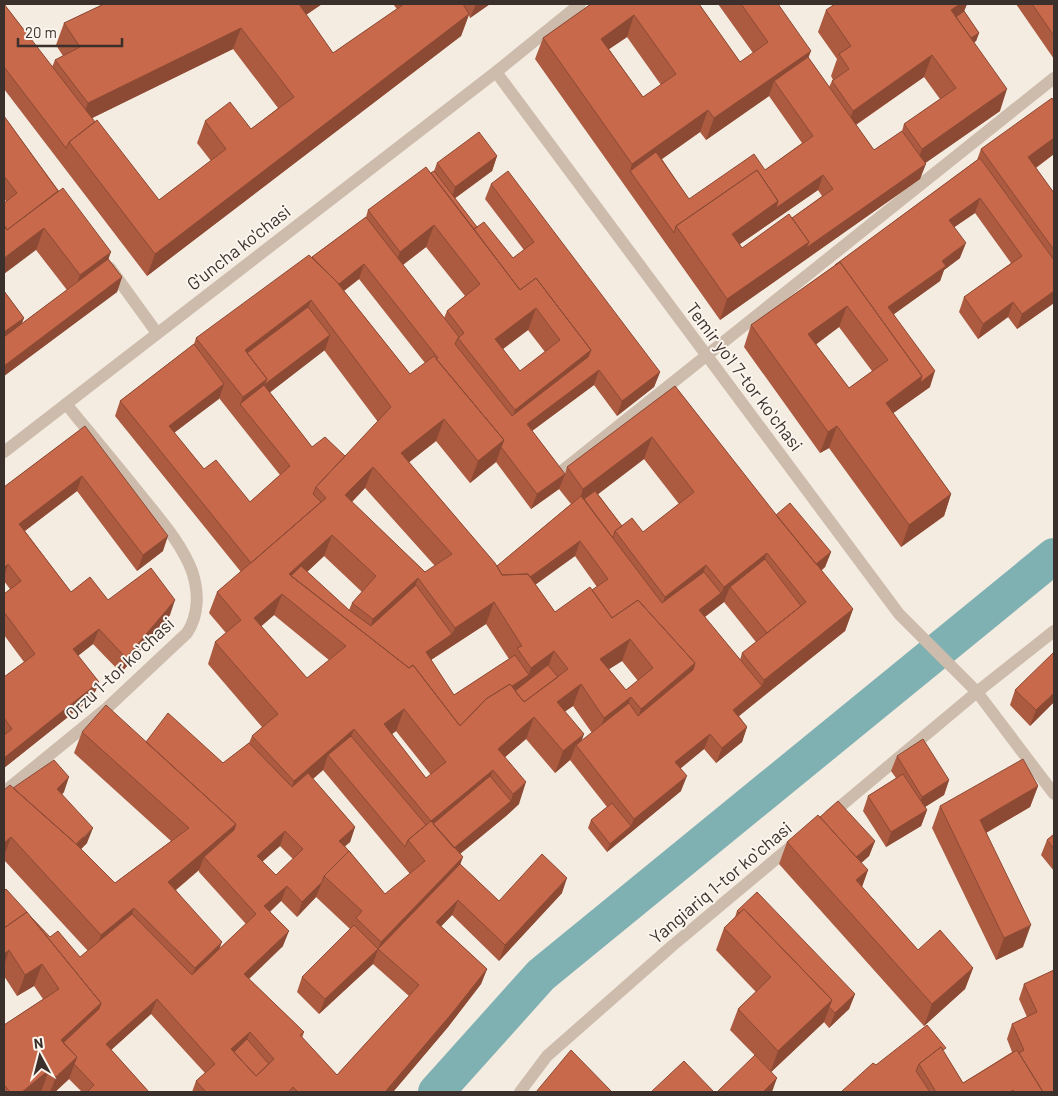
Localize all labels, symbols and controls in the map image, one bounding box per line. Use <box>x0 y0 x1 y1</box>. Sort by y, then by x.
scale bar <box>18 15 121 47</box>
text: 20 m <box>25 23 57 41</box>
street label: G'uncha ko'chasi <box>182 200 295 295</box>
street label: Temir yoʻl 7-tor koʻchasi <box>682 298 808 455</box>
street label: Orzu 1-tor koʻchasi <box>60 612 178 724</box>
street label: Yangiariq 1-tor koʻchasi <box>645 816 796 948</box>
north arrow <box>15 1031 65 1081</box>
text: N <box>33 1034 44 1052</box>

